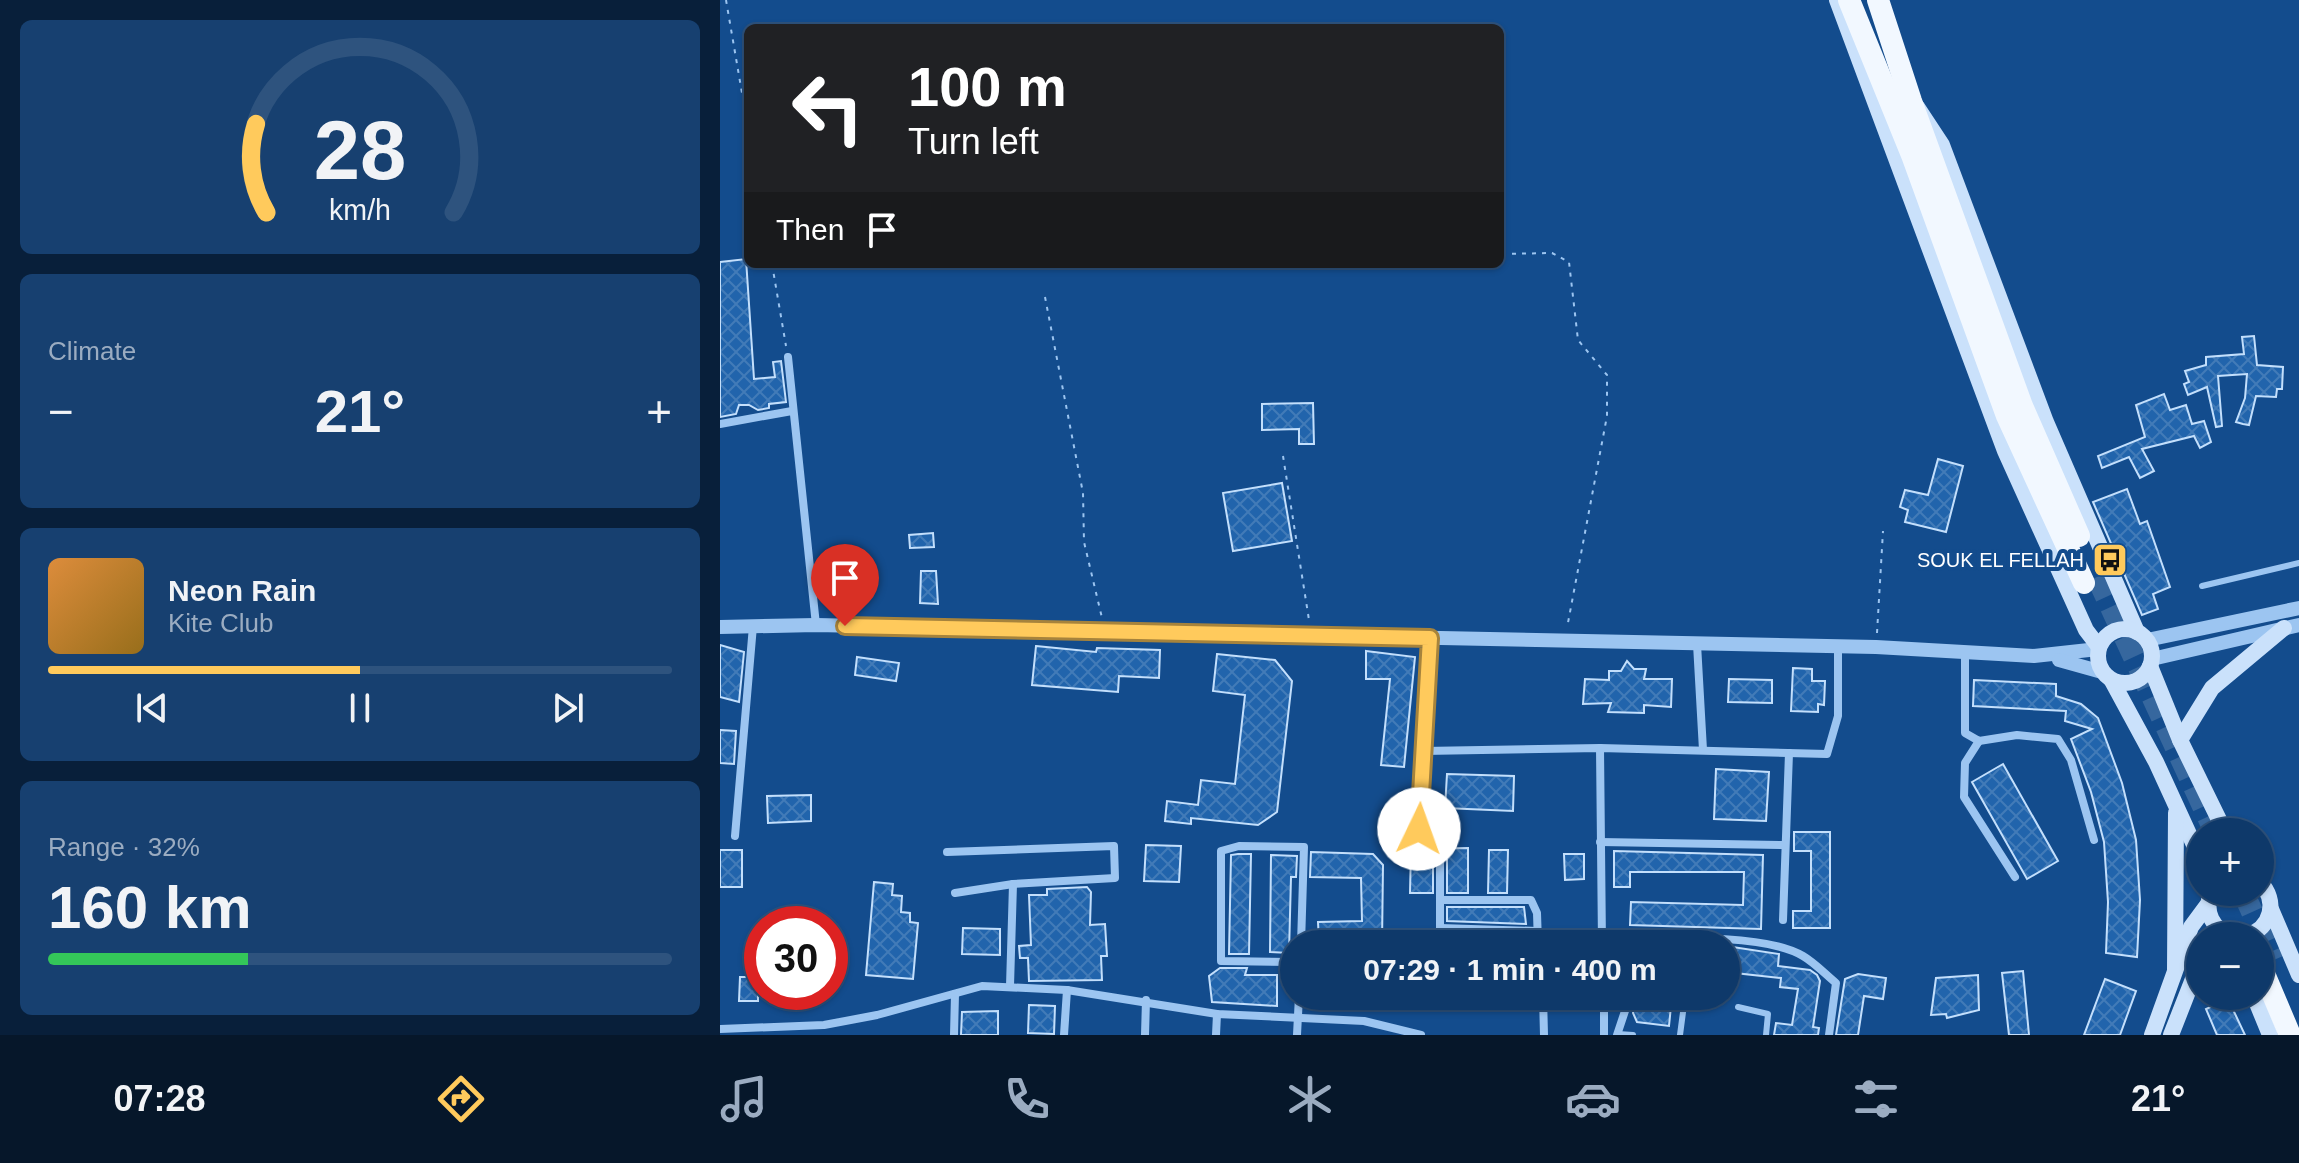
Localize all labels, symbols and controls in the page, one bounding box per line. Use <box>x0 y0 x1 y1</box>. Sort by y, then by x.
text: 100 m <box>908 55 1067 118</box>
icon: left <box>776 56 880 160</box>
text: 28 <box>314 103 406 196</box>
text: Turn left <box>908 121 1039 162</box>
text: km/h <box>329 194 391 226</box>
icon: arrive <box>860 208 904 252</box>
text: Then <box>776 213 844 246</box>
text: Climate <box>48 336 136 366</box>
text: 21° <box>315 378 405 445</box>
text: − <box>48 387 74 436</box>
text: + <box>646 387 672 436</box>
bus stop icon: SOUK EL FELLAH <box>2091 541 2129 579</box>
pin <box>811 544 879 626</box>
place label: SOUK EL FELLAH <box>1917 549 2084 571</box>
icon: arrive <box>823 556 867 600</box>
text: Neon Rain <box>168 574 316 607</box>
text: Kite Club <box>168 608 274 638</box>
icon: previous <box>130 686 174 730</box>
icon: pause <box>338 686 382 730</box>
icon: next <box>546 686 590 730</box>
position arrow <box>1377 787 1461 871</box>
map controls <box>2186 818 2274 1010</box>
button: + <box>2186 818 2274 906</box>
text: Range · 32% <box>48 832 200 862</box>
text: 160 km <box>48 874 252 941</box>
speed limit sign: 30 <box>744 906 848 1010</box>
button: − <box>2186 922 2274 1010</box>
text: 07:29 · 1 min · 400 m <box>1363 953 1657 986</box>
icon: directions <box>433 1071 489 1127</box>
icon: music <box>716 1071 772 1127</box>
icon: phone <box>999 1071 1055 1127</box>
icon: climate <box>1282 1071 1338 1127</box>
icon: car <box>1565 1071 1621 1127</box>
icon: filters <box>1848 1071 1904 1127</box>
text: 07:28 <box>114 1078 206 1119</box>
text: 21° <box>2131 1078 2185 1119</box>

